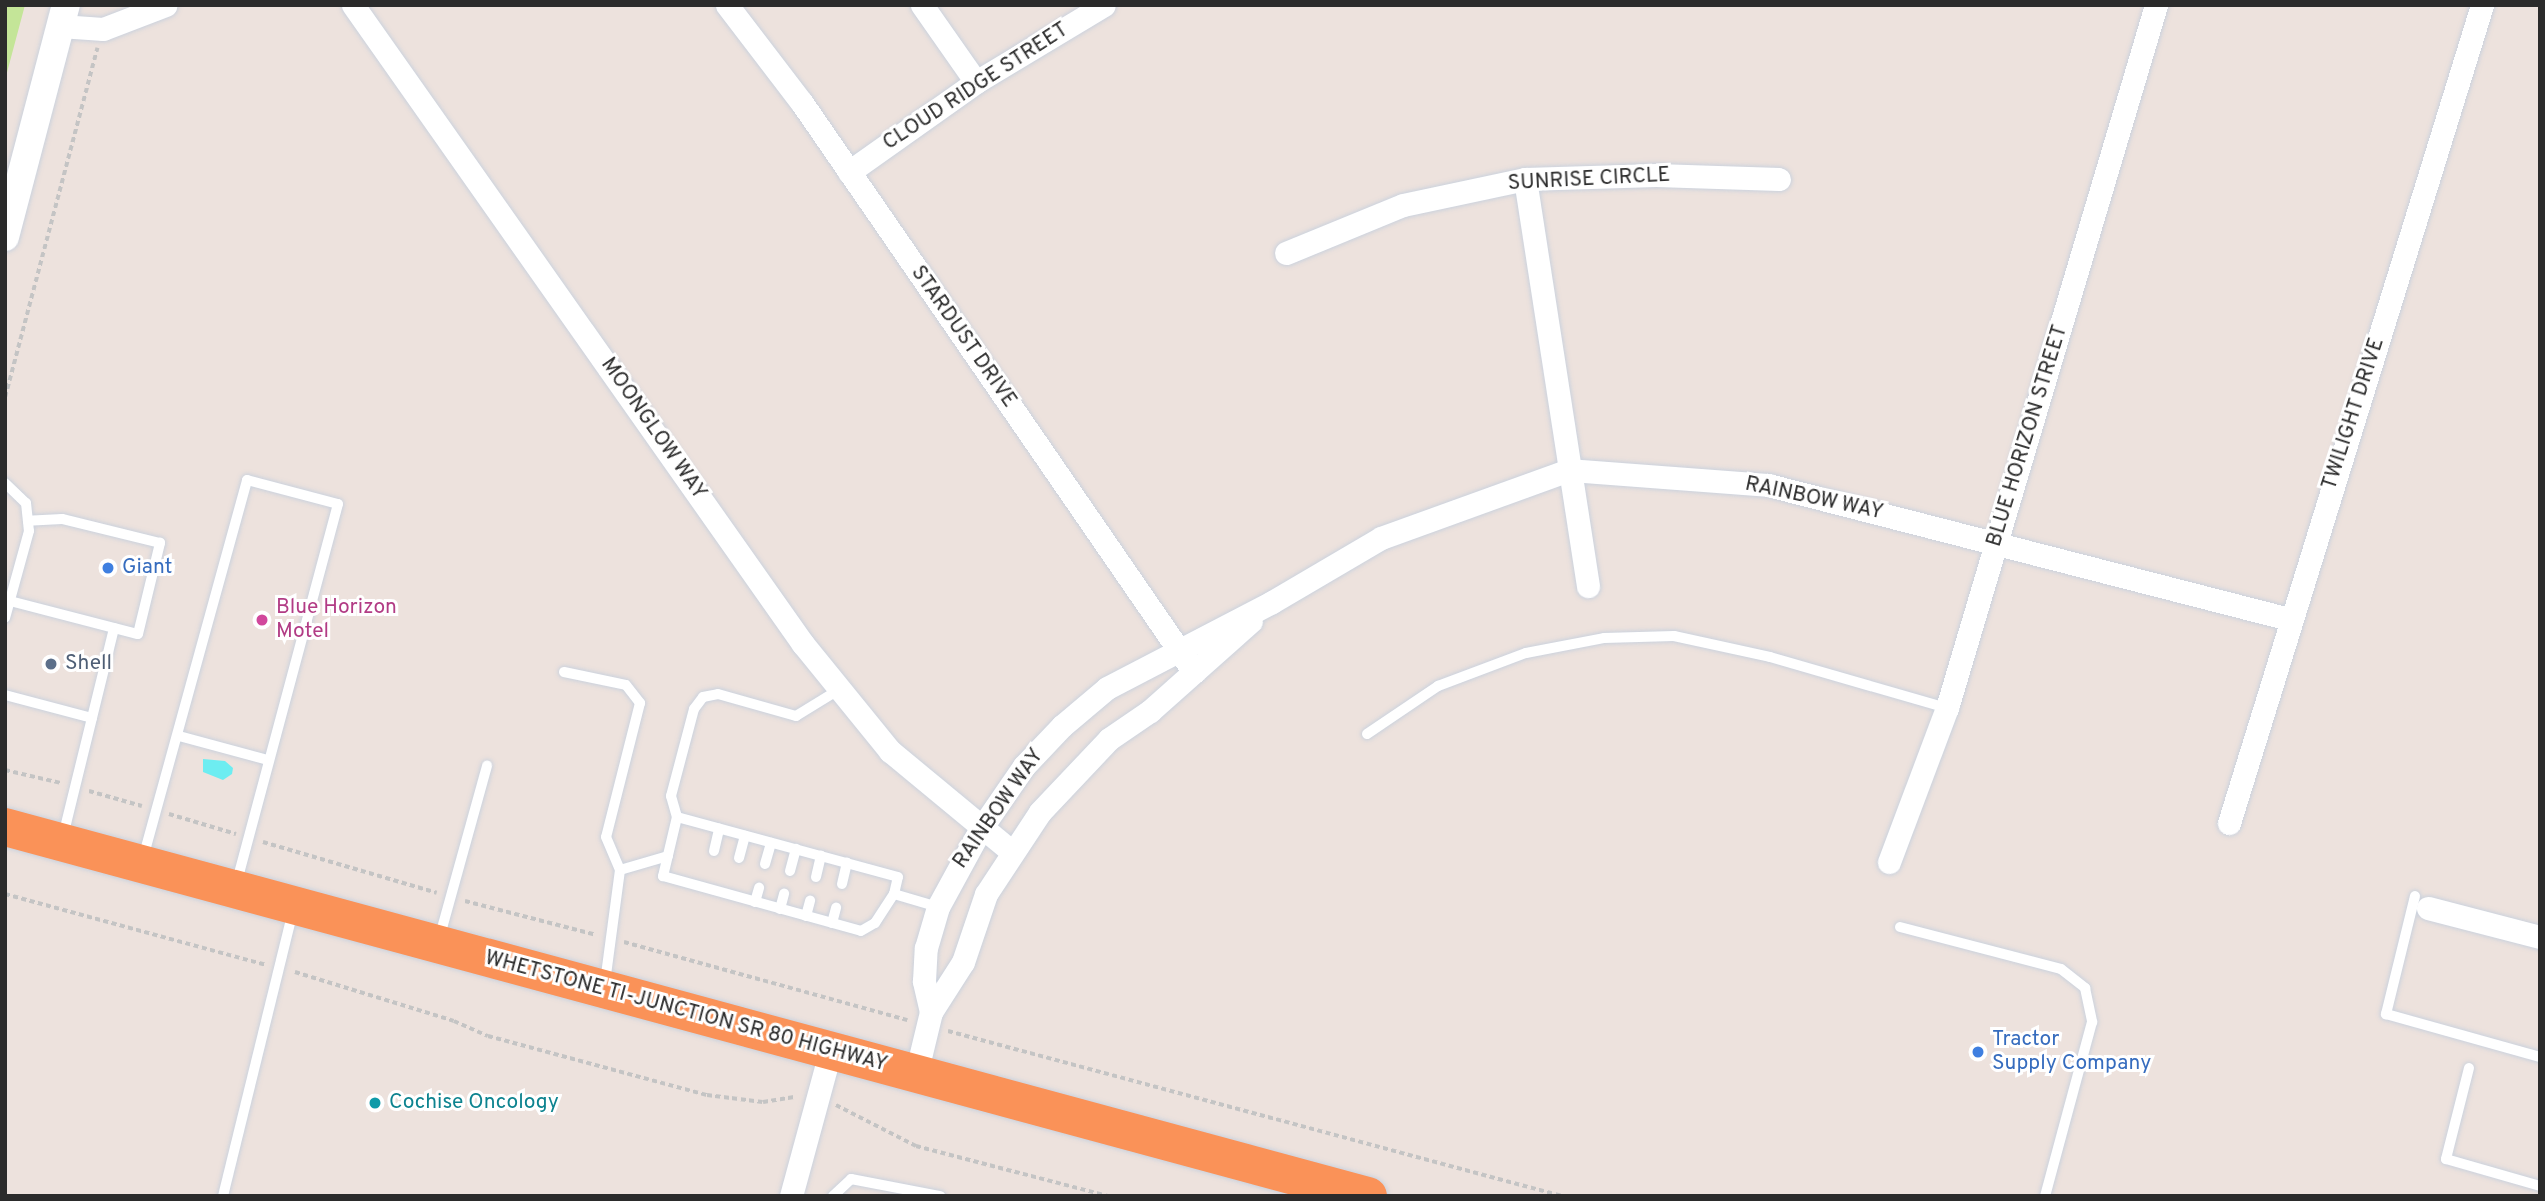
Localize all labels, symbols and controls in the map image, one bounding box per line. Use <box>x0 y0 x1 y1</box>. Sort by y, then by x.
street label: CLOUD RIDGE STREET <box>879 18 1073 156</box>
street label: SUNRISE CIRCLE <box>1507 163 1671 197</box>
street label: STARDUST DRIVE <box>905 261 1021 413</box>
street label: BLUE HORIZON STREET <box>1982 322 2074 550</box>
street label: TWILIGHT DRIVE <box>2317 334 2391 494</box>
street label: MOONGLOW WAY <box>594 353 712 505</box>
street label: RAINBOW WAY <box>1742 472 1886 526</box>
place label: Giant <box>122 555 173 581</box>
marker: Giant <box>100 560 116 576</box>
place label: Blue Horizon Motel <box>276 595 397 645</box>
marker: Blue Horizon Motel <box>254 612 270 628</box>
place label: Shell <box>65 651 112 677</box>
marker: Shell <box>43 656 59 672</box>
street label: RAINBOW WAY <box>948 744 1050 874</box>
street label: WHETSTONE TI-JUNCTION SR 80 HIGHWAY <box>482 946 890 1078</box>
place label: Tractor Supply Company <box>1992 1027 2151 1077</box>
marker: Tractor Supply Company <box>1970 1044 1986 1060</box>
place label: Cochise Oncology <box>389 1090 559 1116</box>
marker: Cochise Oncology <box>367 1095 383 1111</box>

